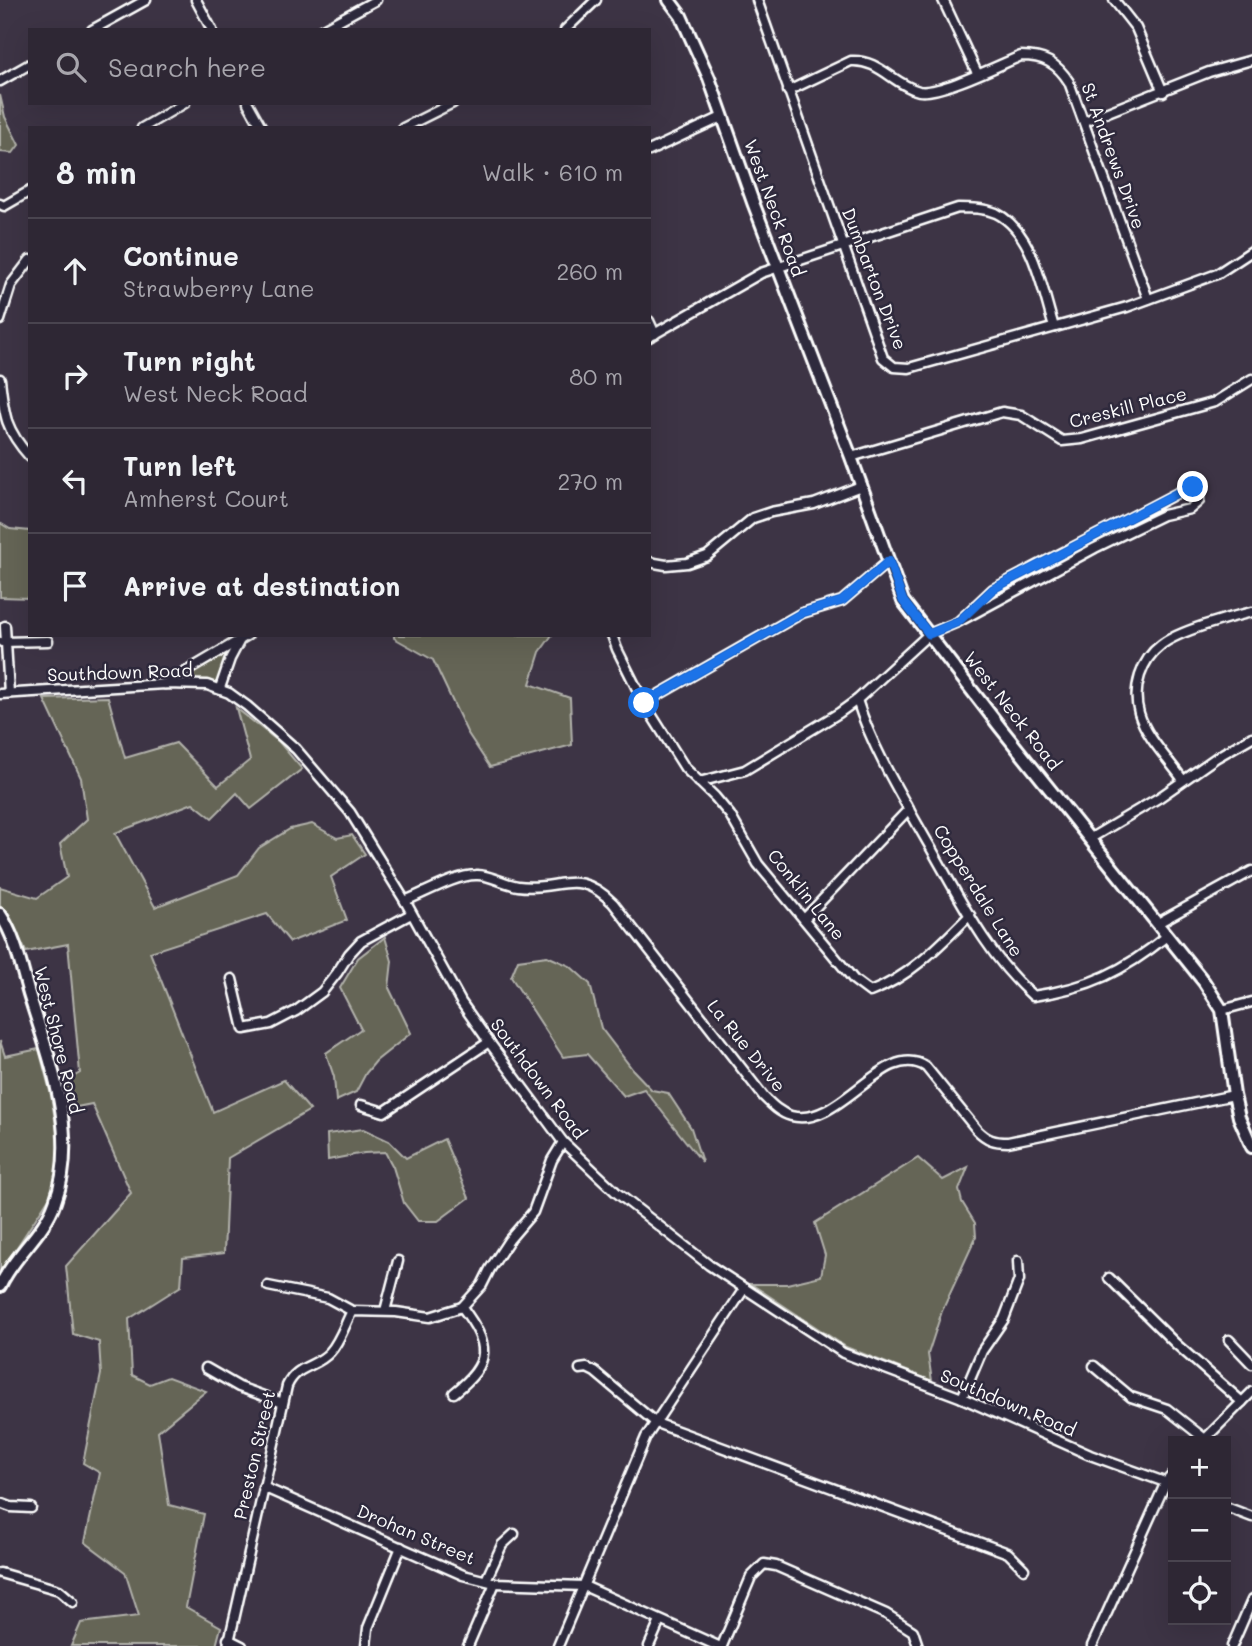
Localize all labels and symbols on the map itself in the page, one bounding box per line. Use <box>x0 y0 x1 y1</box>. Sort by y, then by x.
street label: St Andrews Drive <box>1076 79 1152 232</box>
street label: West Neck Road <box>739 136 811 280</box>
street label: Dumbarton Drive <box>837 204 913 353</box>
street label: Creskill Place <box>1067 381 1189 433</box>
route end <box>1177 471 1208 502</box>
street label: West Neck Road <box>959 646 1067 775</box>
street label: Southdown Road <box>47 657 193 687</box>
route start <box>628 687 659 718</box>
street label: Copperdale Lane <box>928 820 1029 961</box>
street label: Conklin Lane <box>763 844 851 945</box>
street label: West Shore Road <box>29 964 89 1116</box>
street label: La Rue Drive <box>702 994 791 1097</box>
street label: Southdown Road <box>485 1013 592 1144</box>
street label: Southdown Road <box>937 1363 1080 1442</box>
street label: Preston Street <box>228 1388 281 1522</box>
street label: Drohan Street <box>353 1498 479 1570</box>

